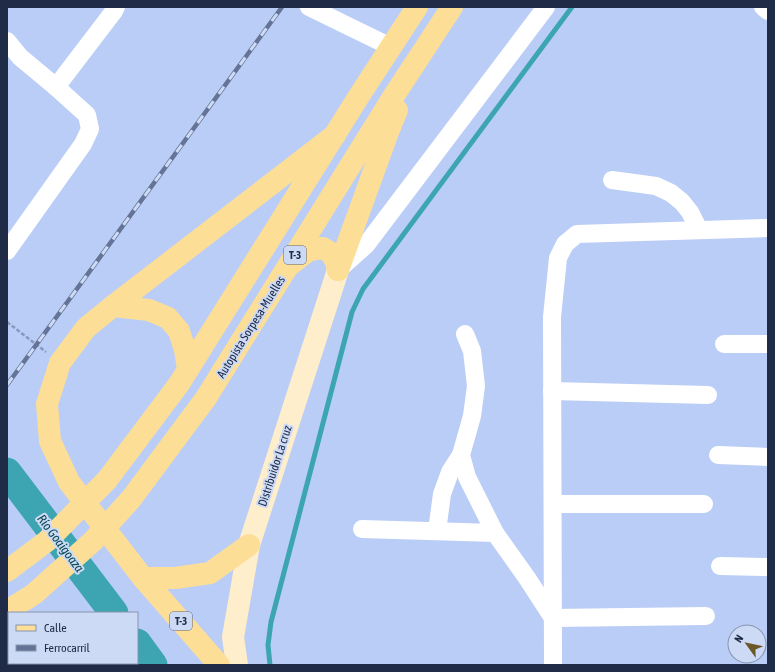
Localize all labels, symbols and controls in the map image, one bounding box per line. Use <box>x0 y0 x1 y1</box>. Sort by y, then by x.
road number: T-3 <box>284 246 306 264</box>
street label: Autopista Sorpesa-Muelles <box>214 274 288 380</box>
street label: Distribuidor La cruz <box>255 423 295 508</box>
water label: Río Goaigoaza <box>34 512 87 575</box>
legend <box>8 612 138 664</box>
road number: T-3 <box>170 612 192 630</box>
text: Calle <box>44 621 67 635</box>
north arrow <box>727 624 767 664</box>
text: N <box>732 633 745 645</box>
text: Ferrocarril <box>44 641 91 655</box>

